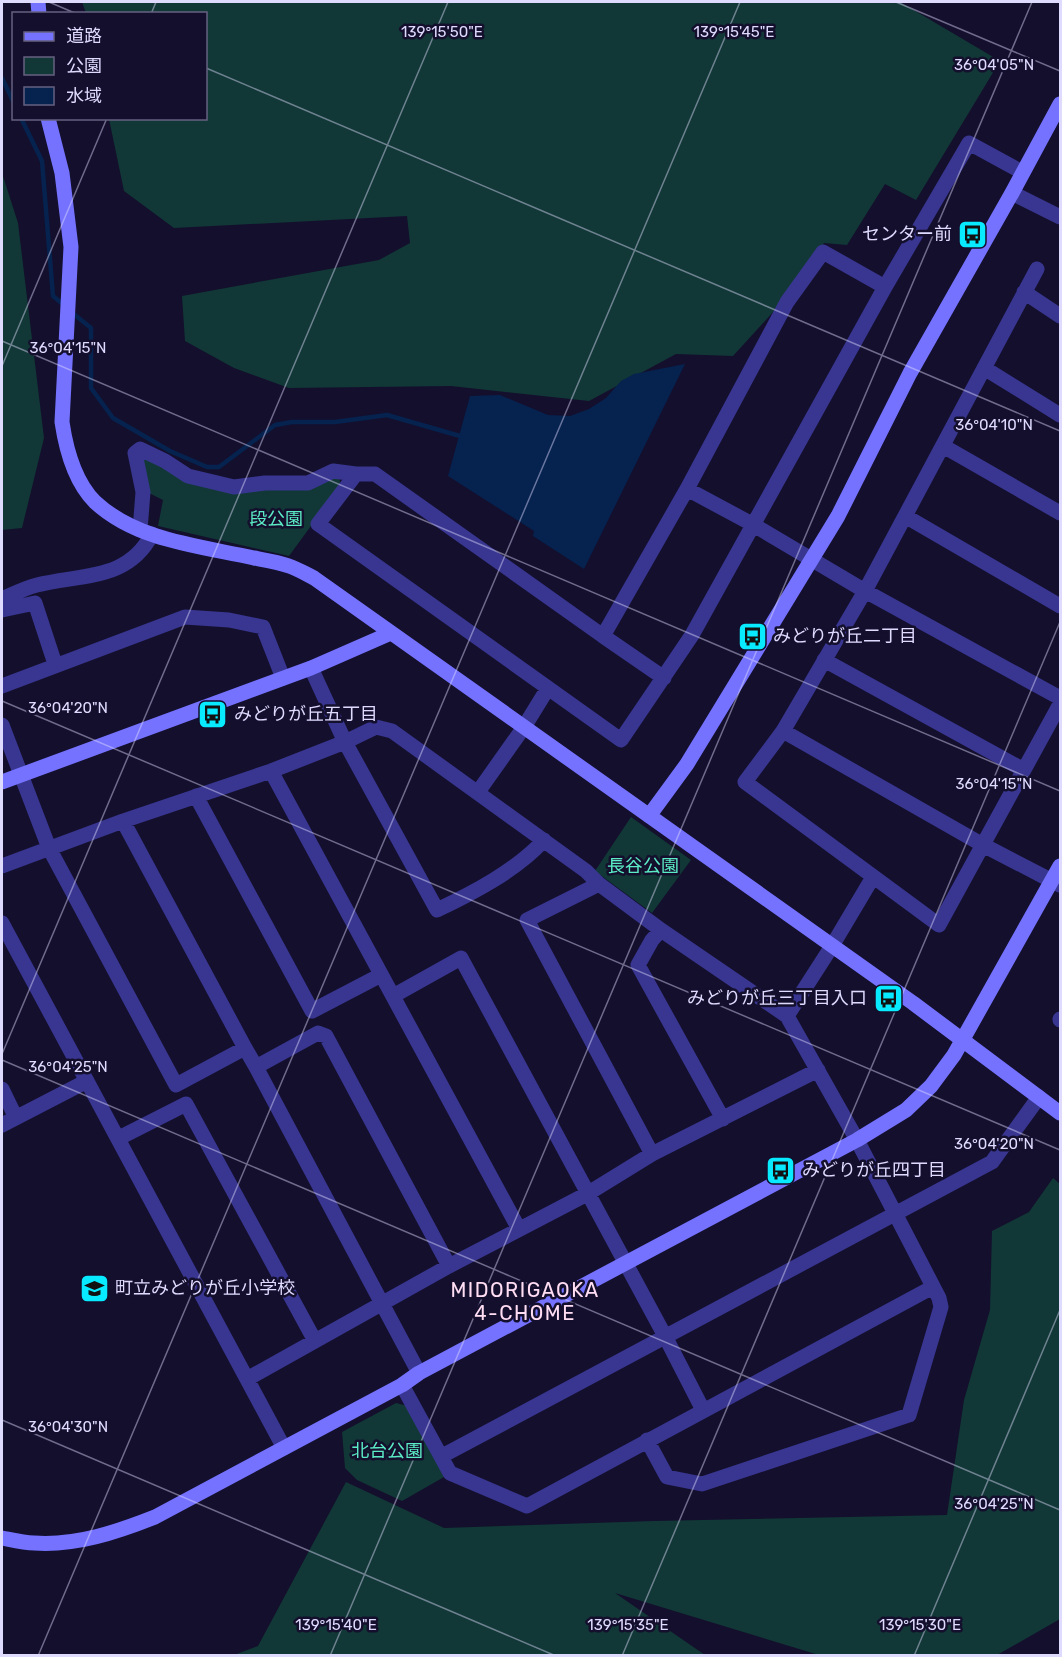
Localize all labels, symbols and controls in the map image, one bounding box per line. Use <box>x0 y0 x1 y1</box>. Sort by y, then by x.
legend <box>12 12 207 120</box>
text: 139°15'50"E <box>401 23 483 41</box>
text: 139°15'45"E <box>694 23 774 41</box>
text: 道路 <box>66 25 102 47</box>
text: 公園 <box>66 55 102 77</box>
text: 36°04'05"N <box>954 56 1034 74</box>
text: 水域 <box>66 85 102 107</box>
bus stop icon: センター前 <box>957 218 989 250</box>
place label: センター前 <box>862 223 952 245</box>
text: 36°04'15"N <box>29 339 107 357</box>
text: 36°04'10"N <box>955 416 1033 434</box>
park label: 段公園 <box>249 508 303 530</box>
bus stop icon: みどりが丘二丁目 <box>736 620 768 652</box>
place label: みどりが丘二丁目 <box>773 625 917 647</box>
bus stop icon: みどりが丘五丁目 <box>197 698 229 730</box>
text: 36°04'20"N <box>28 699 108 717</box>
place label: みどりが丘五丁目 <box>234 703 378 725</box>
text: 36°04'15"N <box>955 775 1033 793</box>
park label: 長谷公園 <box>607 855 679 877</box>
bus stop icon: みどりが丘三丁目入口 <box>872 982 904 1014</box>
place label: みどりが丘三丁目入口 <box>687 987 867 1009</box>
text: 36°04'25"N <box>28 1058 108 1076</box>
text: 36°04'20"N <box>954 1135 1034 1153</box>
bus stop icon: みどりが丘四丁目 <box>765 1154 797 1186</box>
place label: みどりが丘四丁目 <box>802 1159 946 1181</box>
school or university icon: 町立みどりが丘小学校 <box>78 1272 110 1304</box>
place label: 町立みどりが丘小学校 <box>115 1277 295 1299</box>
district label: MIDORIGAOKA 4-CHOME <box>450 1278 600 1325</box>
text: 36°04'30"N <box>28 1418 108 1436</box>
park label: 北台公園 <box>351 1440 423 1462</box>
text: 36°04'25"N <box>954 1495 1034 1513</box>
text: 139°15'40"E <box>295 1616 377 1634</box>
text: 139°15'35"E <box>587 1616 669 1634</box>
text: 139°15'30"E <box>879 1616 961 1634</box>

